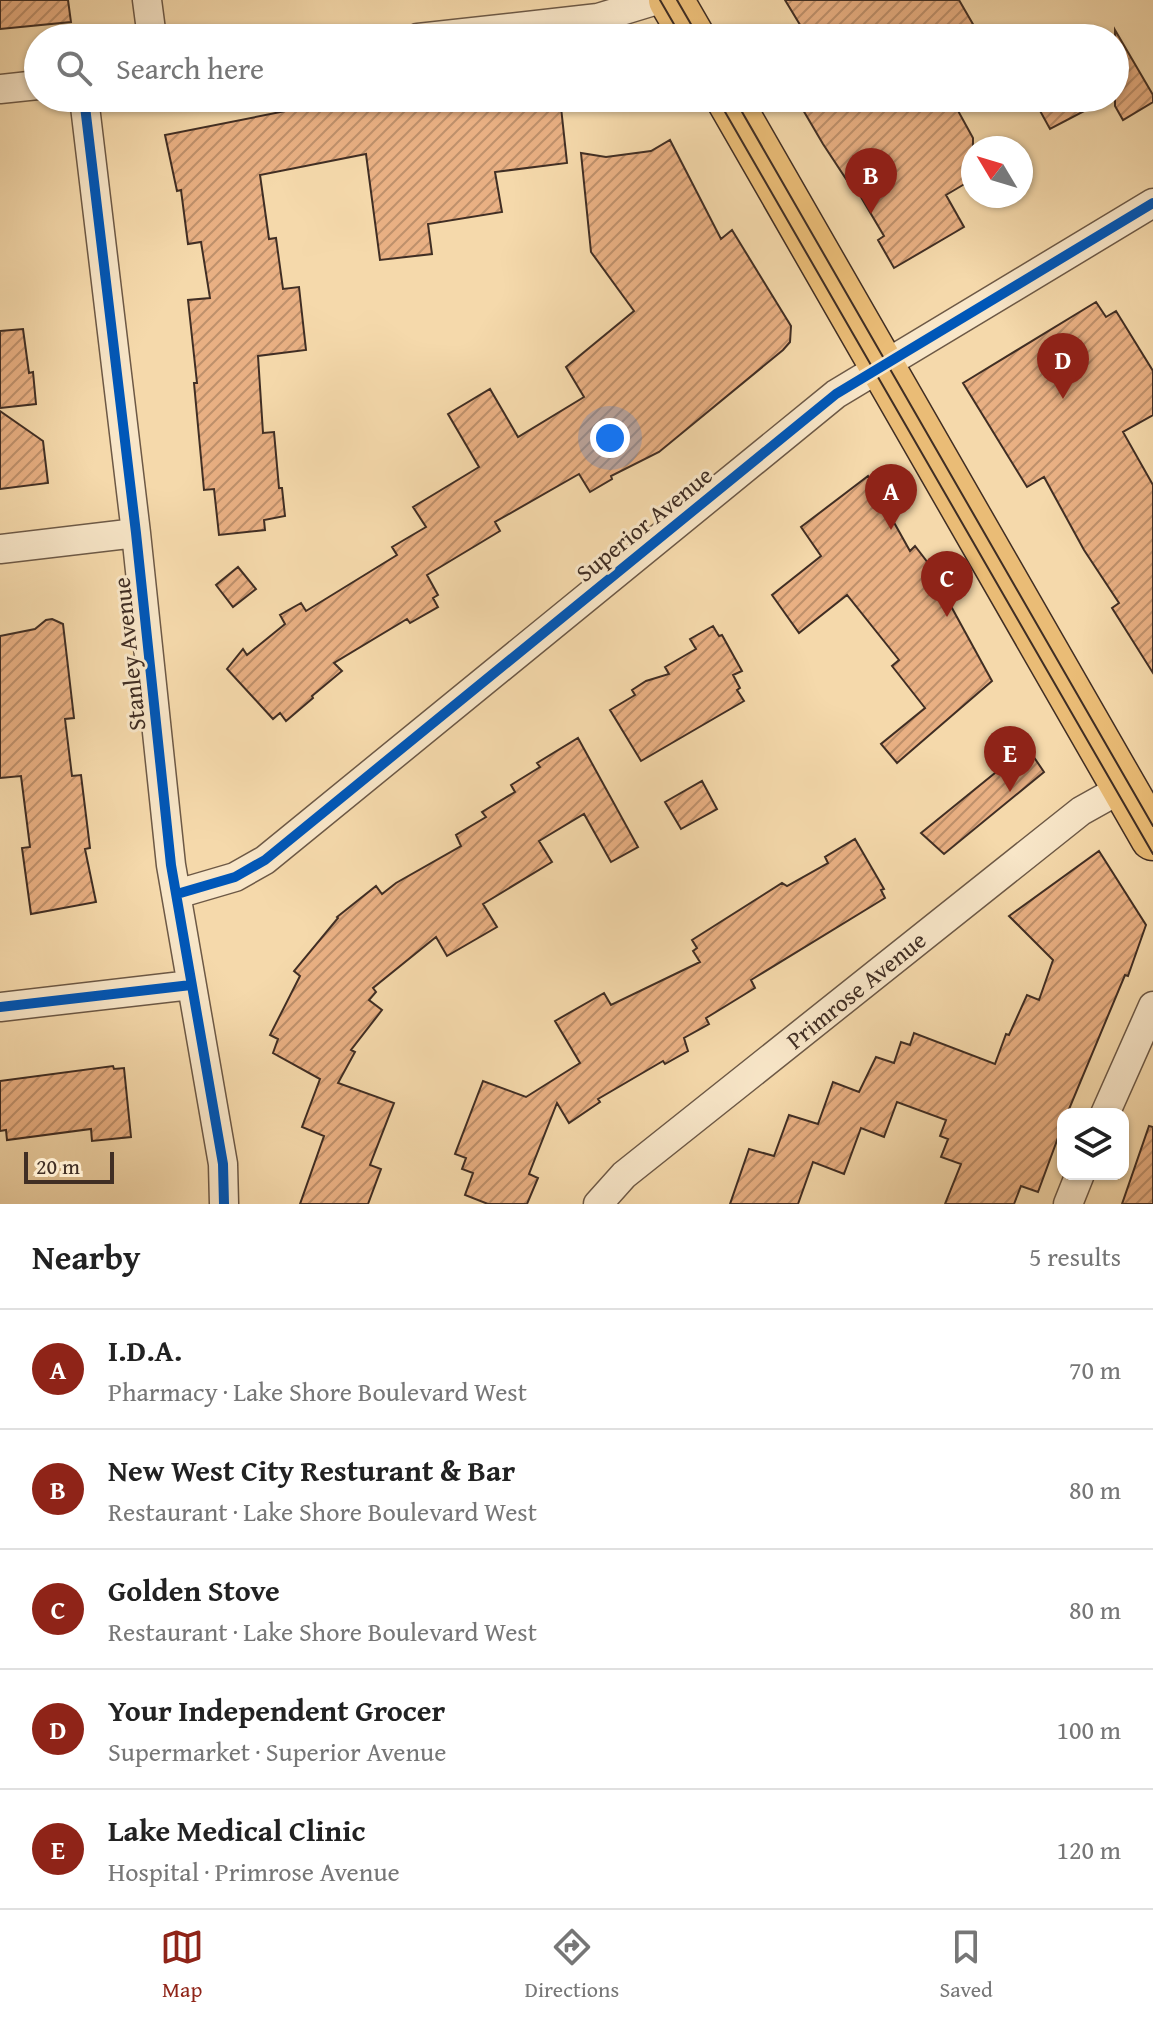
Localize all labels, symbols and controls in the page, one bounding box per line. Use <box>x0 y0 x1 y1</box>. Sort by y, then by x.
search box <box>24 24 1129 112</box>
icon: search <box>52 46 96 90</box>
text: Search here <box>116 46 264 90</box>
north arrow <box>961 136 1033 208</box>
pin: B <box>845 148 897 214</box>
pin: D <box>1037 333 1089 399</box>
your location <box>590 418 630 458</box>
street label: Superior Avenue <box>568 458 720 590</box>
pin: A <box>865 464 917 530</box>
pin: C <box>921 551 973 617</box>
street label: Stanley Avenue <box>104 576 154 732</box>
pin: E <box>984 726 1036 792</box>
street label: Primrose Avenue <box>779 923 933 1057</box>
map controls <box>1057 1108 1129 1180</box>
button: layers <box>1057 1108 1129 1180</box>
scale bar <box>24 1148 114 1184</box>
text: 20 m <box>36 1150 80 1182</box>
text: Nearby <box>32 1232 141 1281</box>
text: 5 results <box>1029 1237 1121 1276</box>
text: I.D.A. <box>108 1328 182 1372</box>
text: A <box>50 1350 66 1389</box>
text: 70 m <box>1069 1350 1121 1389</box>
text: Pharmacy · Lake Shore Boulevard West <box>108 1372 527 1411</box>
text: New West City Resturant & Bar <box>108 1448 515 1492</box>
text: B <box>50 1470 66 1509</box>
text: 80 m <box>1069 1470 1121 1509</box>
text: Restaurant · Lake Shore Boulevard West <box>108 1492 537 1531</box>
text: Golden Stove <box>108 1568 280 1612</box>
text: C <box>51 1590 65 1629</box>
text: 80 m <box>1069 1590 1121 1629</box>
text: Restaurant · Lake Shore Boulevard West <box>108 1612 537 1651</box>
text: Your Independent Grocer <box>108 1688 445 1732</box>
text: D <box>50 1710 66 1749</box>
text: 100 m <box>1056 1710 1121 1749</box>
text: Supermarket · Superior Avenue <box>108 1732 446 1771</box>
text: Lake Medical Clinic <box>108 1808 365 1852</box>
text: E <box>51 1830 65 1869</box>
text: 120 m <box>1056 1830 1121 1869</box>
text: Hospital · Primrose Avenue <box>108 1852 400 1891</box>
tab: Map <box>160 1925 204 2005</box>
tab: Directions <box>525 1925 619 2005</box>
tab: Saved <box>940 1925 993 2005</box>

